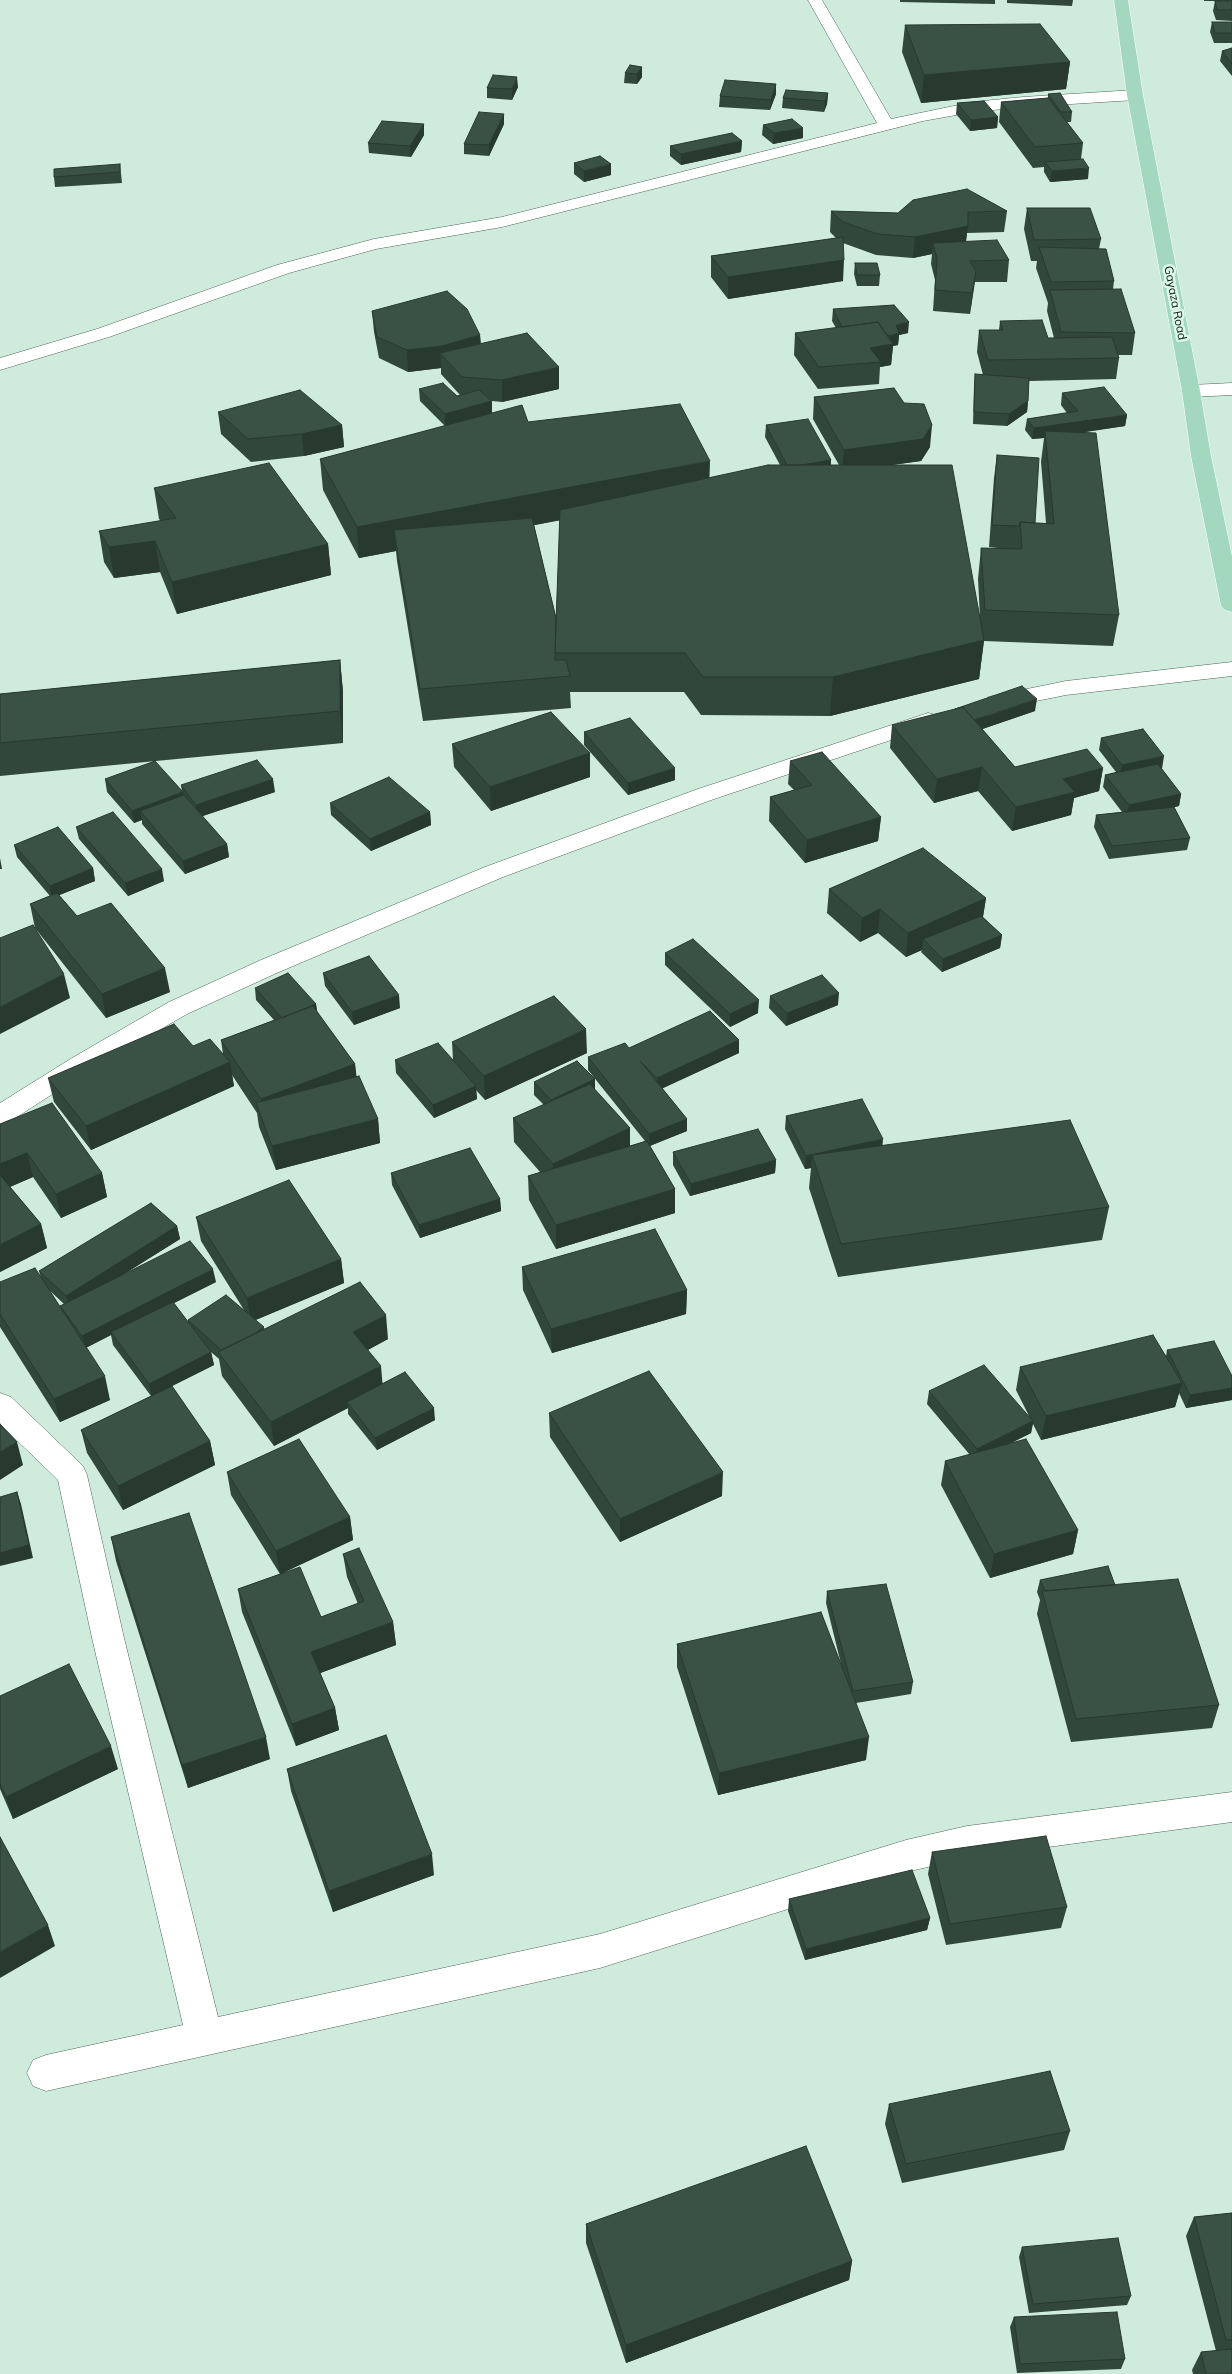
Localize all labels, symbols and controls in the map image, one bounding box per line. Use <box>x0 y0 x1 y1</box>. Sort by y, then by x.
street label: Gayaza Road <box>1161 265 1189 341</box>

